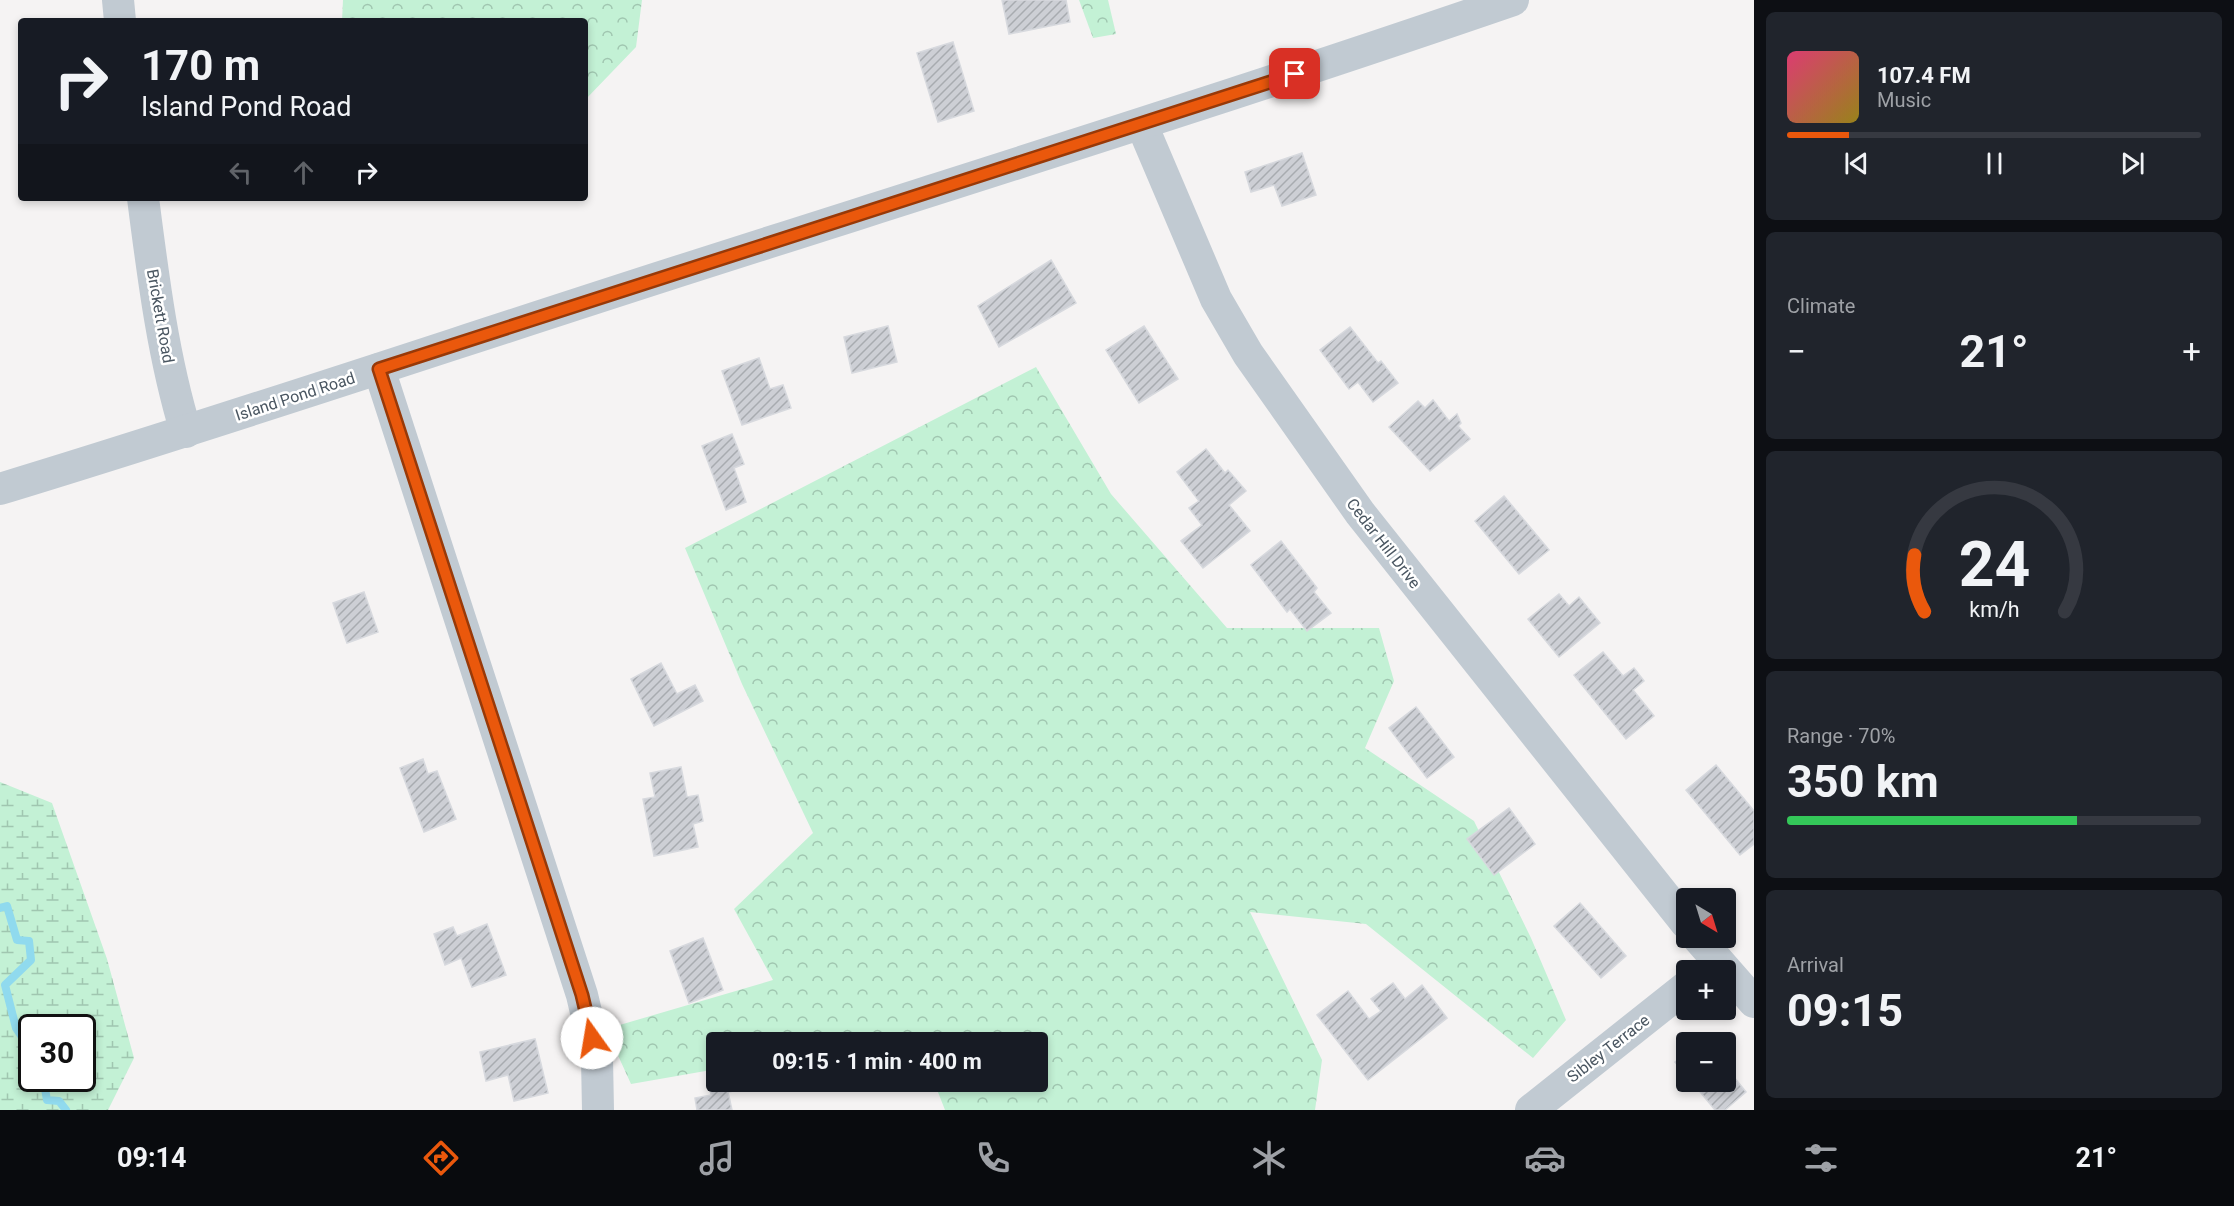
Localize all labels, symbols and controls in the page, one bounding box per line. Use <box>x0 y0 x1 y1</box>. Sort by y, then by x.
text: 170 m <box>141 41 260 90</box>
icon: right <box>42 42 120 120</box>
pin <box>1269 48 1320 99</box>
icon: arrive <box>1278 57 1311 90</box>
text: 107.4 FM <box>1877 63 1971 88</box>
text: Music <box>1877 88 1931 112</box>
text: Island Pond Road <box>141 91 351 123</box>
icon: previous <box>1840 147 1873 180</box>
icon: pause <box>1978 147 2011 180</box>
icon: next <box>2116 147 2149 180</box>
icon: left <box>224 156 257 189</box>
icon: ahead <box>287 156 320 189</box>
icon: right <box>350 156 383 189</box>
street label: Brickett Road <box>143 268 178 365</box>
text: Climate <box>1787 294 1855 318</box>
text: 21° <box>1959 325 2029 378</box>
text: − <box>1787 332 1806 371</box>
text: + <box>2182 332 2201 371</box>
street label: Island Pond Road <box>233 368 357 425</box>
street label: Cedar Hill Drive <box>1343 495 1425 592</box>
text: 24 <box>1958 528 2030 601</box>
text: km/h <box>1969 597 2019 622</box>
text: Range · 70% <box>1787 724 1895 748</box>
text: 350 km <box>1787 755 1939 808</box>
north arrow <box>1676 888 1736 948</box>
map controls <box>1676 888 1736 1092</box>
text: Arrival <box>1787 953 1844 977</box>
button: + <box>1676 960 1736 1020</box>
text: 09:15 <box>1787 984 1903 1037</box>
position arrow <box>560 1006 624 1070</box>
street label: Sibley Terrace <box>1563 1010 1653 1086</box>
speed limit sign: 30 <box>18 1014 96 1092</box>
button: − <box>1676 1032 1736 1092</box>
text: 09:15 · 1 min · 400 m <box>772 1049 982 1074</box>
icon: directions <box>420 1137 462 1179</box>
icon: music <box>696 1137 738 1179</box>
icon: phone <box>972 1137 1014 1179</box>
icon: climate <box>1248 1137 1290 1179</box>
icon: car <box>1524 1137 1566 1179</box>
icon: filters <box>1800 1137 1842 1179</box>
text: 09:14 <box>117 1142 187 1174</box>
text: 21° <box>2076 1142 2117 1174</box>

